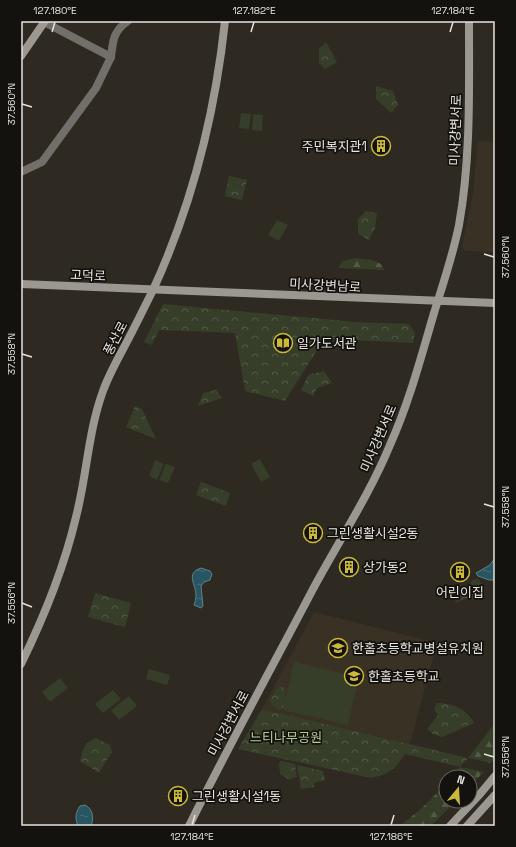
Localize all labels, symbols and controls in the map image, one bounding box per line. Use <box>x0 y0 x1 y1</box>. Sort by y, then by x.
text: 127.180°E <box>33 4 77 17</box>
text: 127.182°E <box>232 4 276 17</box>
text: 127.184°E <box>431 4 475 17</box>
text: 37.560°N <box>5 83 18 125</box>
street label: 미사강변서로 <box>446 94 465 166</box>
building icon: 주민복지관1 <box>370 135 392 157</box>
place label: 주민복지관1 <box>302 138 367 155</box>
text: 37.560°N <box>499 236 512 278</box>
street label: 고덕로 <box>70 266 106 285</box>
street label: 미사강변남로 <box>289 275 361 296</box>
street label: 풍산로 <box>100 318 131 358</box>
library icon: 일가도서관 <box>272 332 294 354</box>
text: 37.558°N <box>5 333 18 375</box>
place label: 일가도서관 <box>297 335 357 352</box>
street label: 미사강변서로 <box>357 402 400 475</box>
text: 37.558°N <box>499 486 512 528</box>
building icon: 그린생활시설2동 <box>302 522 324 544</box>
place label: 그린생활시설2동 <box>327 525 419 542</box>
building icon: 상가동2 <box>338 556 360 578</box>
place label: 상가동2 <box>363 559 407 576</box>
building icon: 어린이집 <box>449 561 471 583</box>
text: 37.556°N <box>5 582 18 624</box>
place label: 어린이집 <box>436 584 484 601</box>
school or university icon: 한홀초등학교병설유치원 <box>327 637 349 659</box>
place label: 한홀초등학교병설유치원 <box>352 640 484 657</box>
school or university icon: 한홀초등학교 <box>343 665 365 687</box>
place label: 한홀초등학교 <box>368 668 440 685</box>
street label: 미사강변서로 <box>204 688 253 759</box>
park label: 느티나무공원 <box>250 729 322 746</box>
text: 37.556°N <box>499 736 512 778</box>
north arrow <box>438 769 478 809</box>
text: N <box>455 772 467 787</box>
building icon: 그린생활시설1동 <box>167 785 189 807</box>
place label: 그린생활시설1동 <box>192 788 281 805</box>
text: 127.184°E <box>170 830 214 843</box>
text: 127.186°E <box>369 830 413 843</box>

